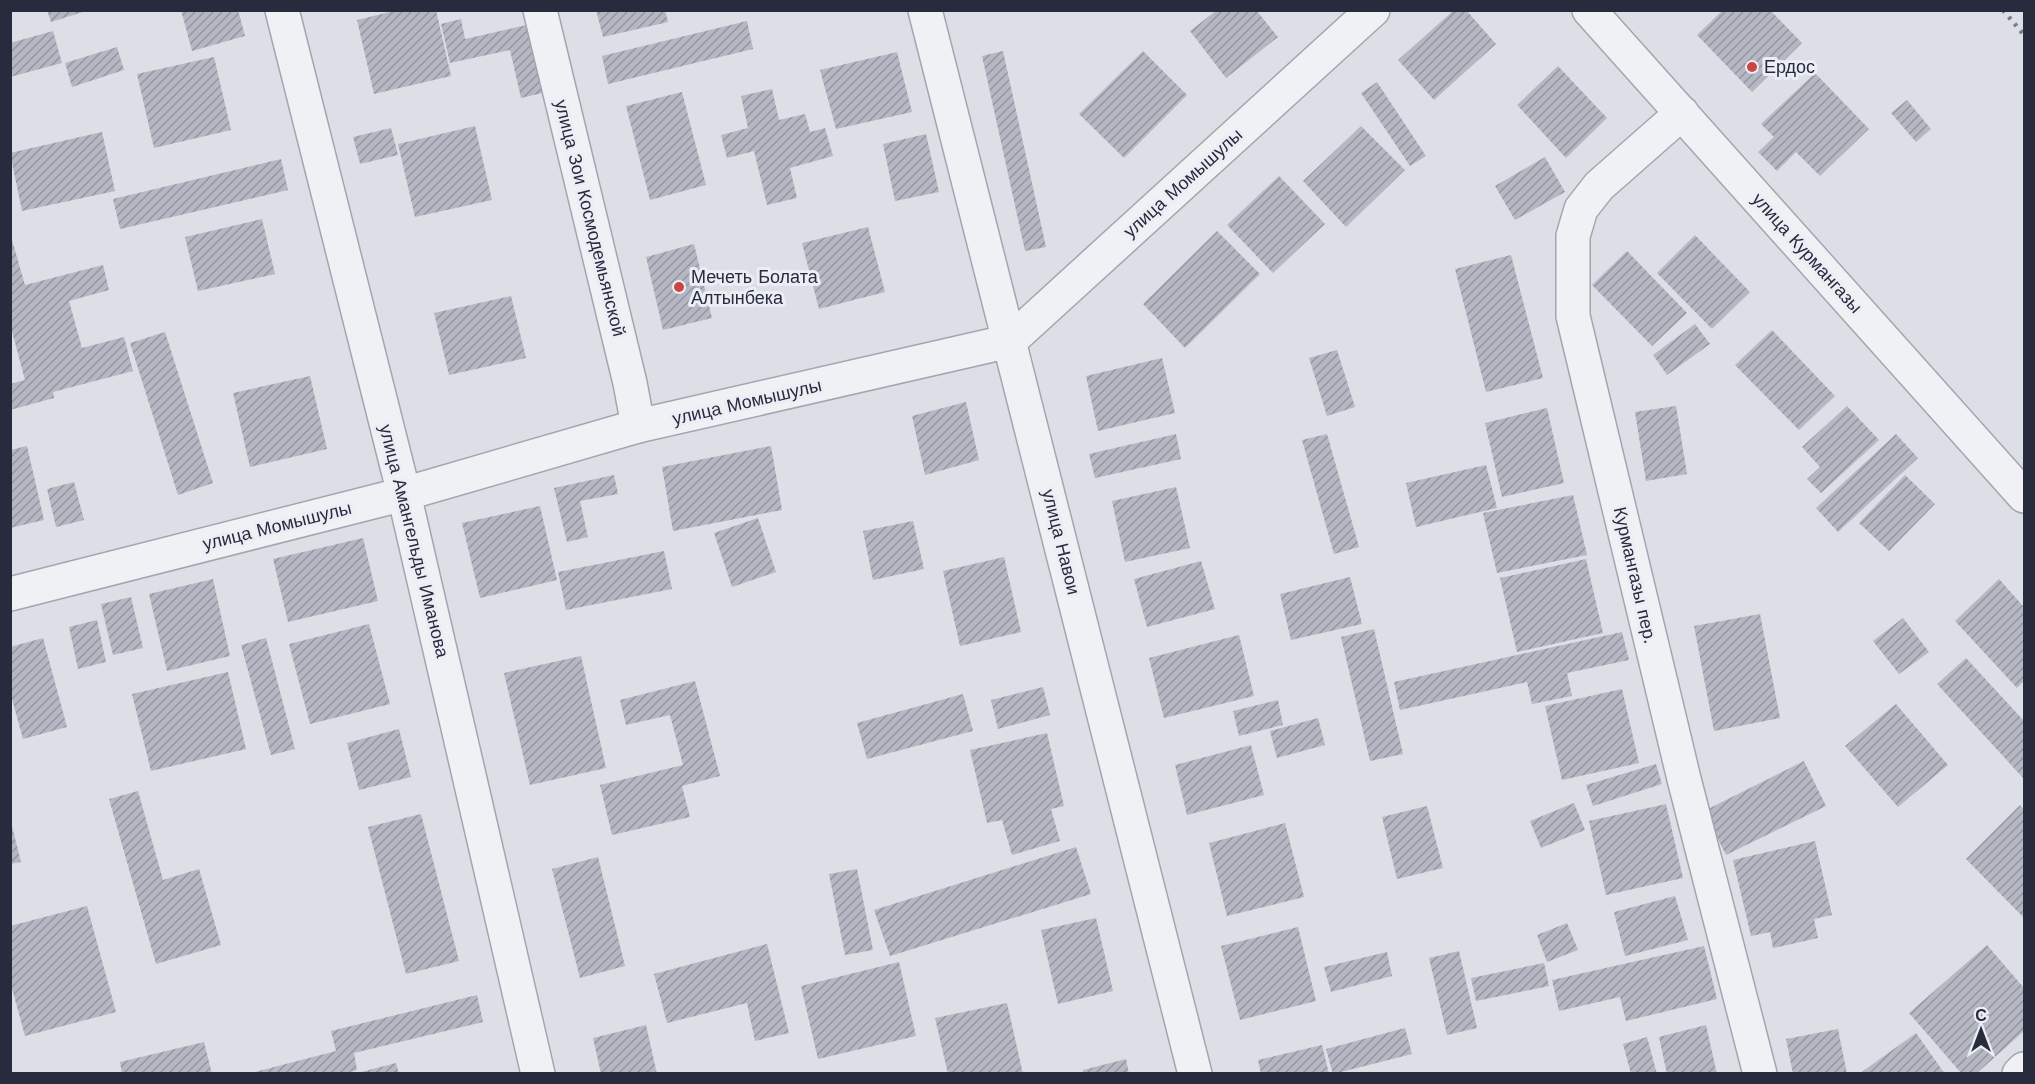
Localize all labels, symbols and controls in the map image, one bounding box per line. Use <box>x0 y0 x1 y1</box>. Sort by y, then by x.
place label: Ердос <box>1764 56 1815 77</box>
marker: Ердос <box>1745 60 1759 74</box>
street label: улица Зои Космодемьянской <box>551 97 630 338</box>
street label: улица Момышулы <box>1119 124 1246 241</box>
street label: улица Курмангазы <box>1748 188 1867 317</box>
place label: Мечеть Болата Алтынбека <box>691 266 819 308</box>
marker: Мечеть Болата Алтынбека <box>672 280 686 294</box>
street label: улица Момышулы <box>670 374 824 429</box>
street label: улица Амангельды Иманова <box>375 422 454 661</box>
street label: улица Навои <box>1038 487 1085 597</box>
street label: улица Момышулы <box>200 497 353 554</box>
street label: Курмангазы пер. <box>1610 505 1661 645</box>
north arrow <box>1951 1000 2011 1060</box>
text: С <box>1975 1006 1987 1025</box>

